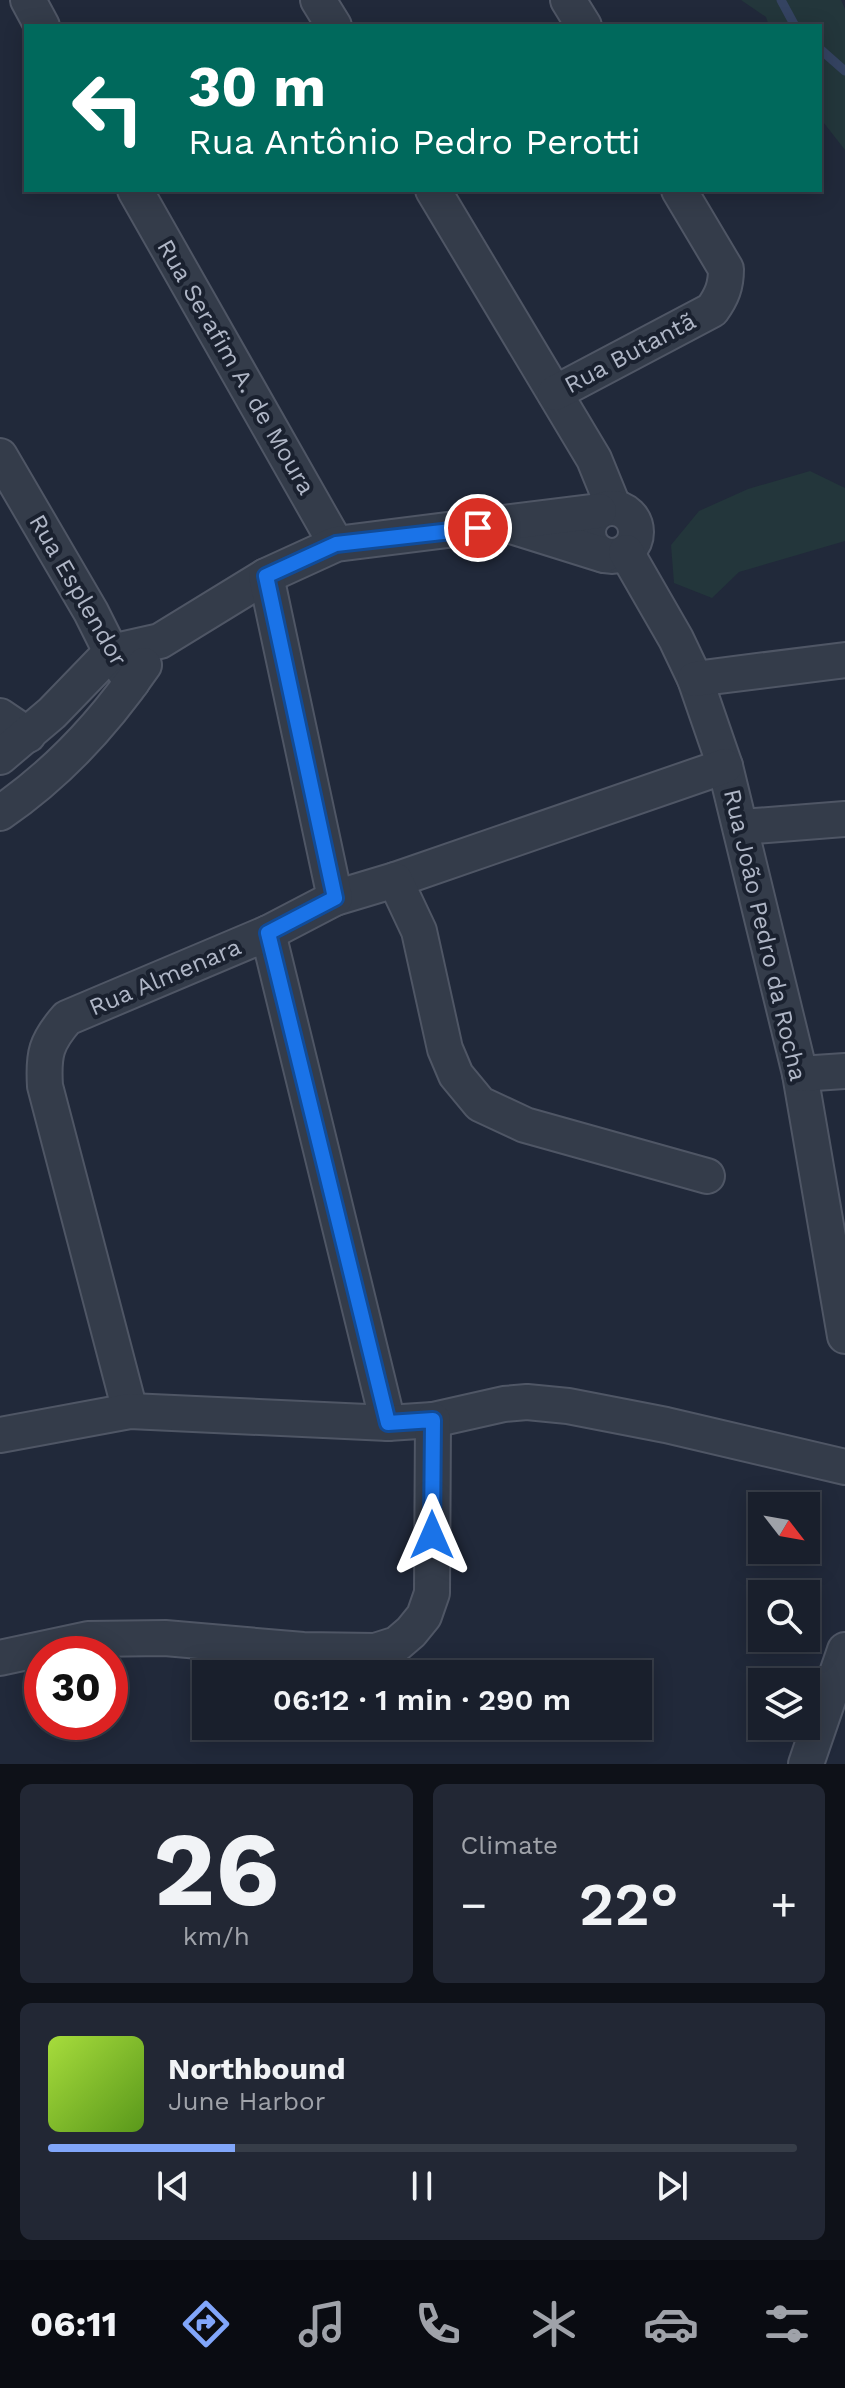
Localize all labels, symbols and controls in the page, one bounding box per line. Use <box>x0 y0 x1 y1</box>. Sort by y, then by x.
text: 30 m <box>188 54 326 120</box>
icon: left <box>56 56 160 160</box>
text: Rua Antônio Pedro Perotti <box>188 121 641 163</box>
street label: Rua Serafim A. de Moura <box>151 234 321 500</box>
street label: Rua Butantã <box>560 307 700 399</box>
pin <box>444 494 512 562</box>
icon: arrive <box>456 506 500 550</box>
street label: Rua Esplendor <box>23 509 133 671</box>
street label: Rua João Pedro da Rocha <box>718 786 812 1084</box>
street label: Rua Almenara <box>85 932 245 1022</box>
north arrow <box>748 1492 820 1564</box>
map controls <box>748 1492 820 1740</box>
position arrow <box>390 1493 474 1577</box>
button: search <box>748 1580 820 1652</box>
speed limit sign: 30 <box>24 1636 128 1740</box>
button: layers <box>748 1668 820 1740</box>
text: 06:12 · 1 min · 290 m <box>273 1682 571 1717</box>
text: 26 <box>153 1808 279 1930</box>
text: Climate <box>461 1830 558 1860</box>
text: 22° <box>579 1869 679 1940</box>
text: − <box>461 1879 487 1931</box>
text: + <box>770 1879 797 1931</box>
text: km/h <box>183 1921 250 1951</box>
text: Northbound <box>168 2051 345 2086</box>
text: June Harbor <box>168 2086 325 2116</box>
icon: previous <box>151 2164 195 2208</box>
icon: pause <box>400 2164 444 2208</box>
icon: next <box>650 2164 694 2208</box>
icon: directions <box>178 2296 234 2352</box>
icon: music <box>294 2296 350 2352</box>
icon: phone <box>410 2296 466 2352</box>
icon: climate <box>526 2296 582 2352</box>
icon: car <box>643 2296 699 2352</box>
icon: filters <box>759 2296 815 2352</box>
text: 06:11 <box>30 2303 117 2345</box>

